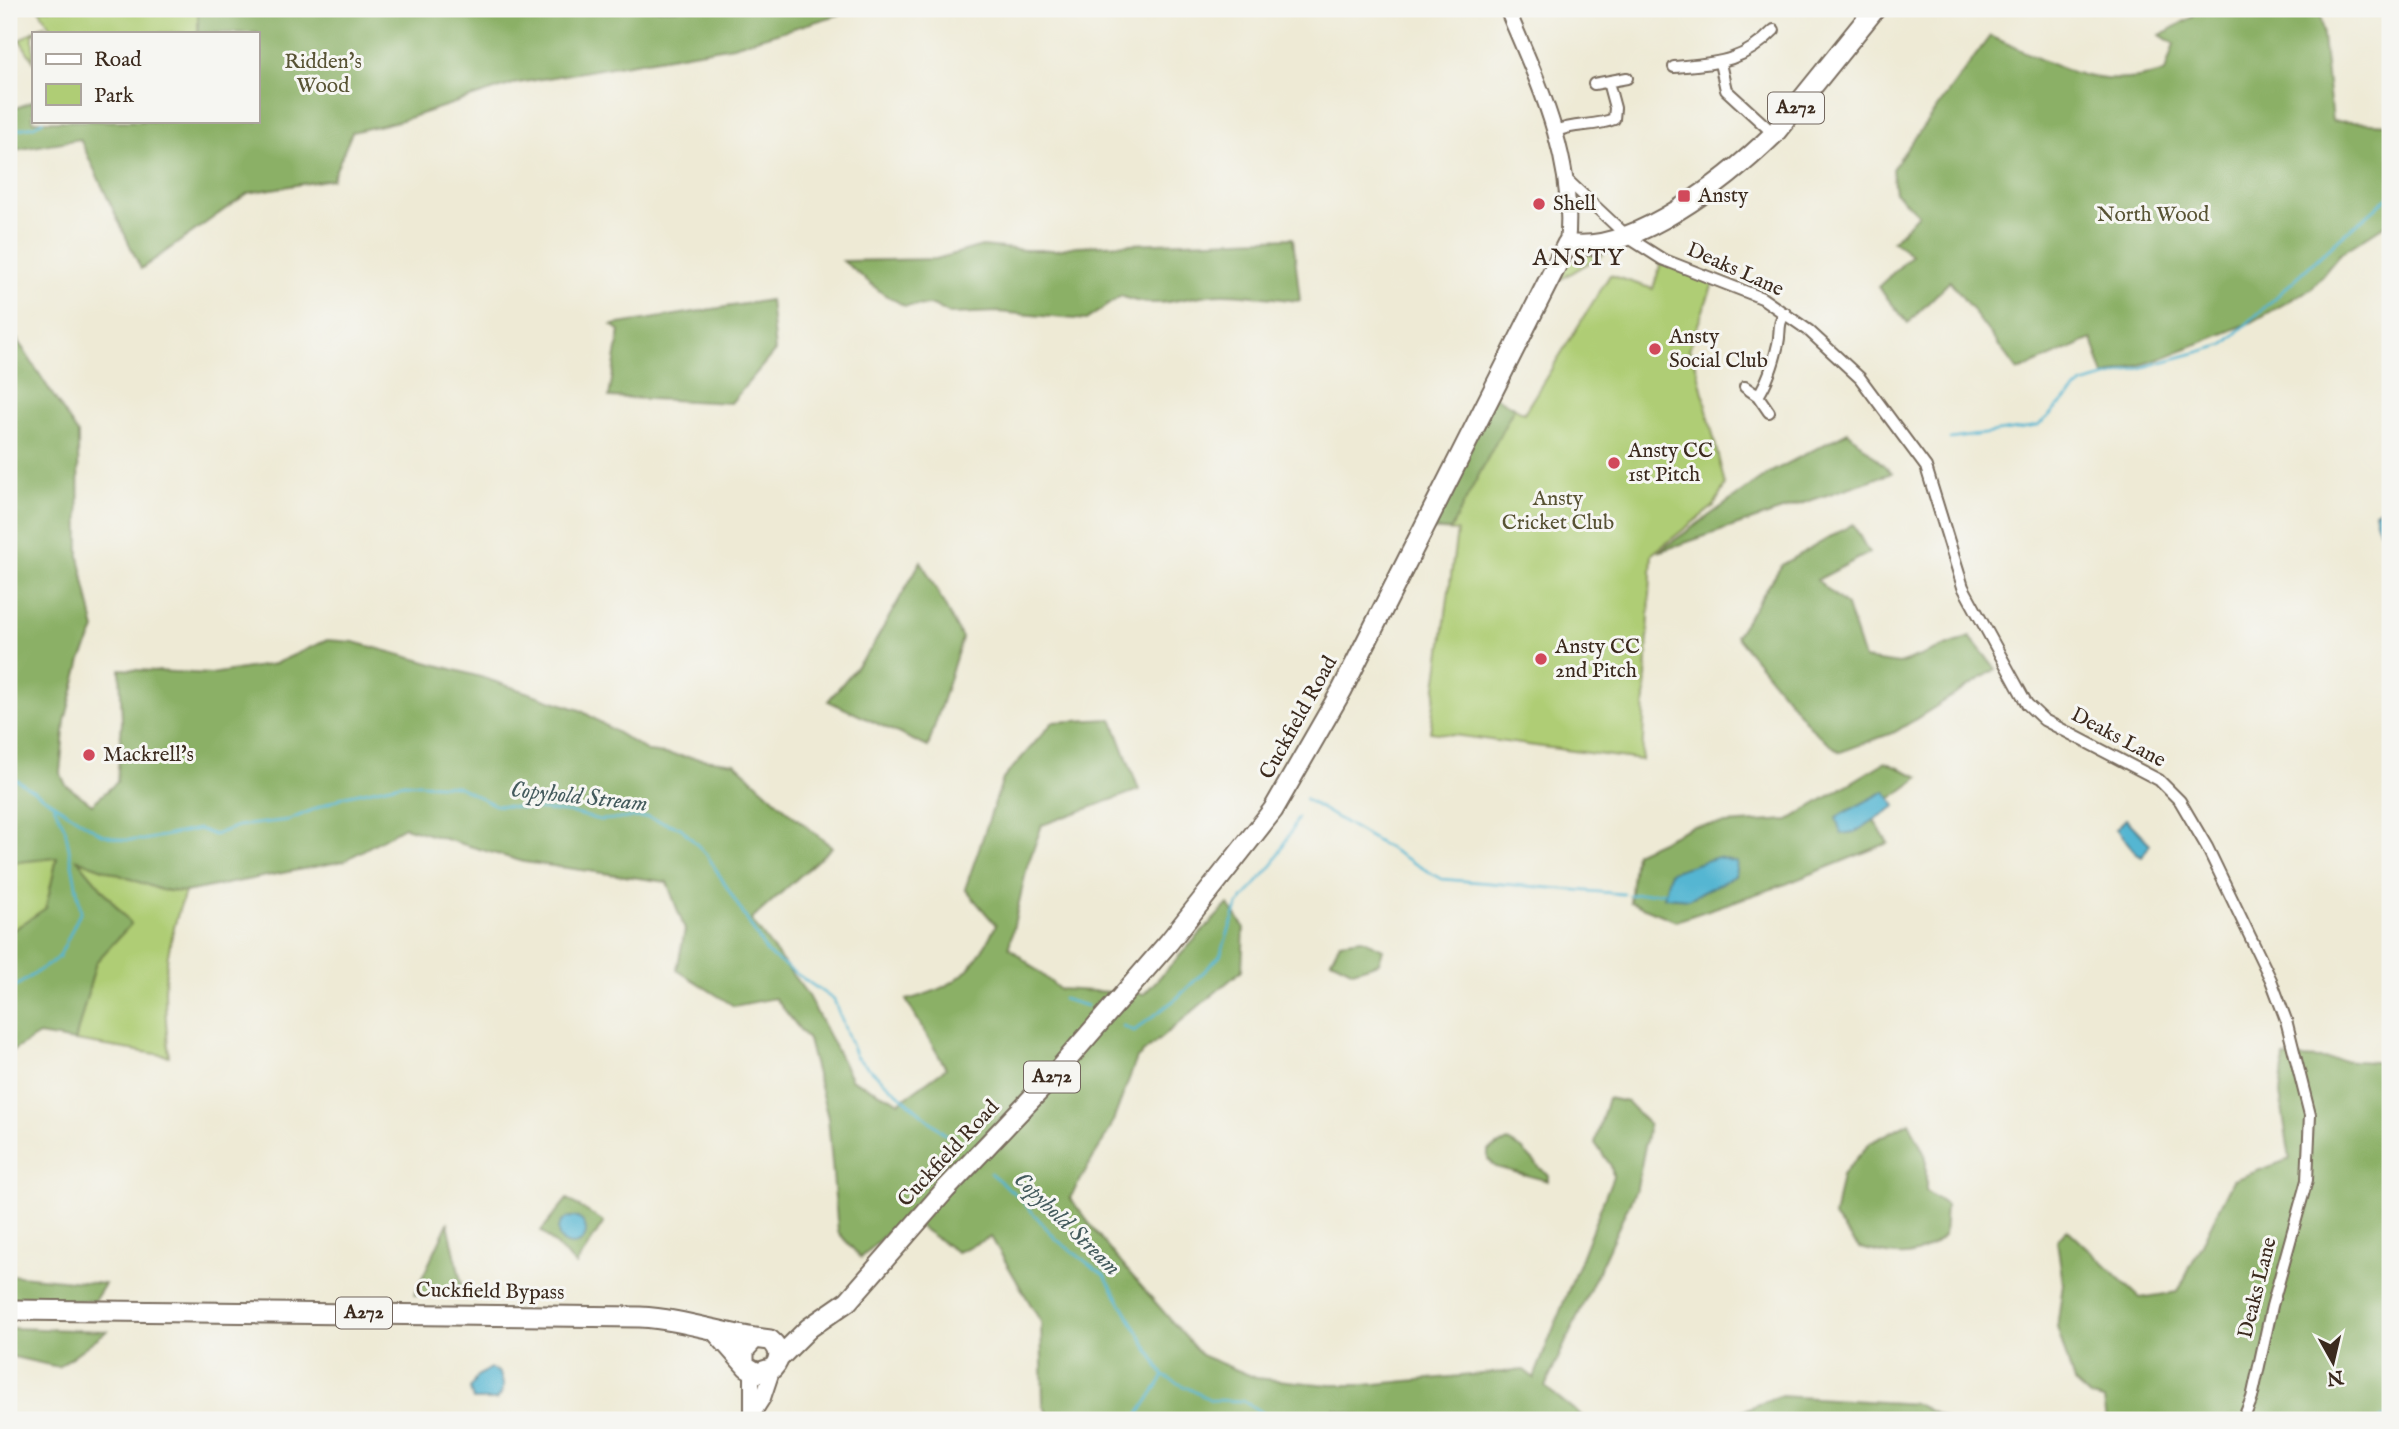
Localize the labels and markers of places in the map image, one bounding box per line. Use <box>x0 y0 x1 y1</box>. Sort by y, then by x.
place label: Ansty <box>1697 183 1749 210</box>
marker: Ansty <box>1676 188 1692 204</box>
place label: Shell <box>1553 191 1596 218</box>
marker: Shell <box>1531 196 1547 212</box>
place label: Ansty Social Club <box>1668 324 1768 375</box>
marker: Ansty Social Club <box>1647 341 1663 357</box>
place label: Ansty CC 1st Pitch <box>1627 438 1713 489</box>
marker: Ansty CC 1st Pitch <box>1606 455 1622 471</box>
place label: Ansty CC 2nd Pitch <box>1554 634 1640 685</box>
marker: Ansty CC 2nd Pitch <box>1533 651 1549 667</box>
place label: Mackrell's <box>103 742 194 769</box>
marker: Mackrell's <box>81 747 97 763</box>

